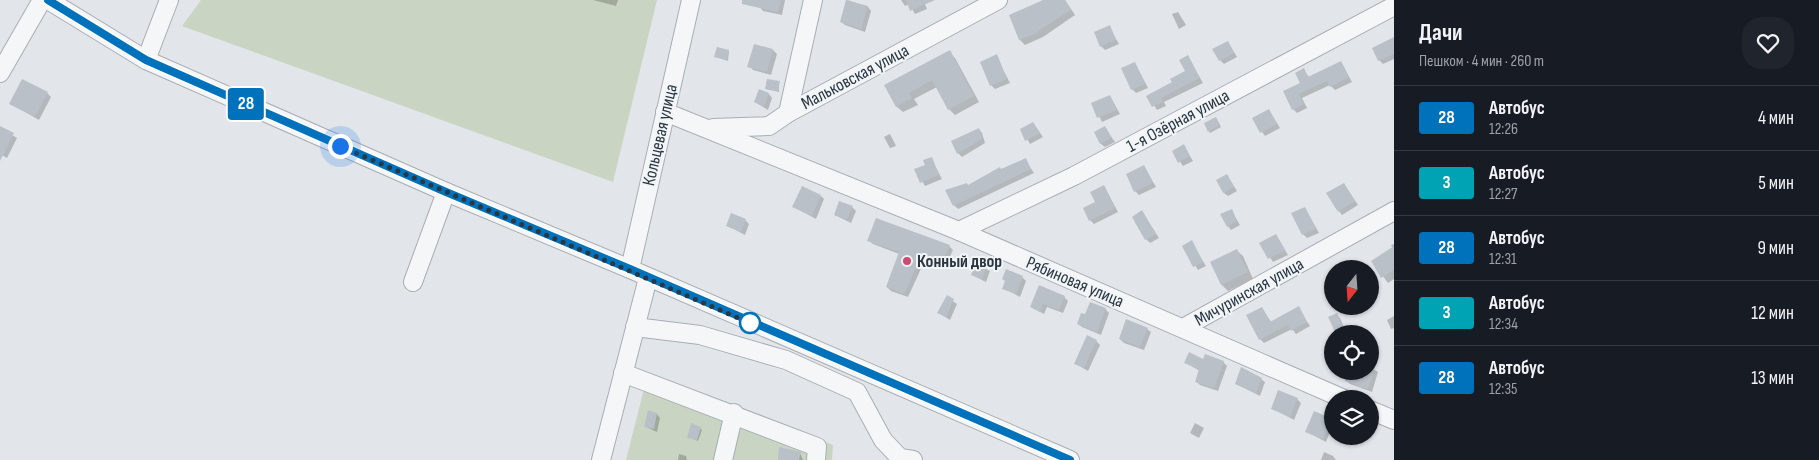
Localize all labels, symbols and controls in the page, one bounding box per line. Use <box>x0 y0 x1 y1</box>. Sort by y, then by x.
button: heart <box>1742 17 1794 69</box>
text: Дачи <box>1419 18 1463 47</box>
street label: Мальковская улица <box>798 40 912 114</box>
text: Пешком · 4 мин · 260 m <box>1419 52 1544 71</box>
street label: Кольцевая улица <box>638 82 682 188</box>
street label: 1-я Озёрная улица <box>1123 85 1233 157</box>
line badge: 28 <box>224 88 268 120</box>
text: 28 <box>238 93 254 114</box>
text: Автобус <box>1489 97 1545 120</box>
text: 28 <box>1438 107 1455 128</box>
text: 4 мин <box>1758 107 1794 130</box>
text: 12:26 <box>1489 120 1518 139</box>
your location <box>328 134 353 159</box>
text: Автобус <box>1489 162 1545 185</box>
text: 3 <box>1442 172 1451 193</box>
text: 5 мин <box>1758 172 1794 195</box>
text: 12:27 <box>1489 185 1517 204</box>
text: Автобус <box>1489 227 1545 250</box>
text: 28 <box>1438 237 1455 258</box>
text: 9 мин <box>1757 237 1794 260</box>
text: 12:31 <box>1489 250 1517 269</box>
place label: Конный двор <box>917 251 1002 272</box>
street label: Рябиновая улица <box>1023 252 1127 312</box>
street label: Мичуринская улица <box>1191 253 1307 331</box>
marker: Конный двор <box>901 255 913 267</box>
north arrow <box>1324 260 1379 315</box>
map controls <box>1324 260 1379 445</box>
text: Автобус <box>1489 292 1545 315</box>
text: 3 <box>1442 302 1451 323</box>
text: 12 мин <box>1751 302 1794 325</box>
unlabelled marker <box>739 312 761 334</box>
text: 12:34 <box>1489 315 1518 334</box>
button: locate <box>1324 325 1379 380</box>
text: Автобус <box>1489 357 1545 380</box>
text: 28 <box>1438 367 1455 388</box>
text: 13 мин <box>1751 367 1794 390</box>
text: 12:35 <box>1489 380 1518 399</box>
button: layers <box>1324 390 1379 445</box>

